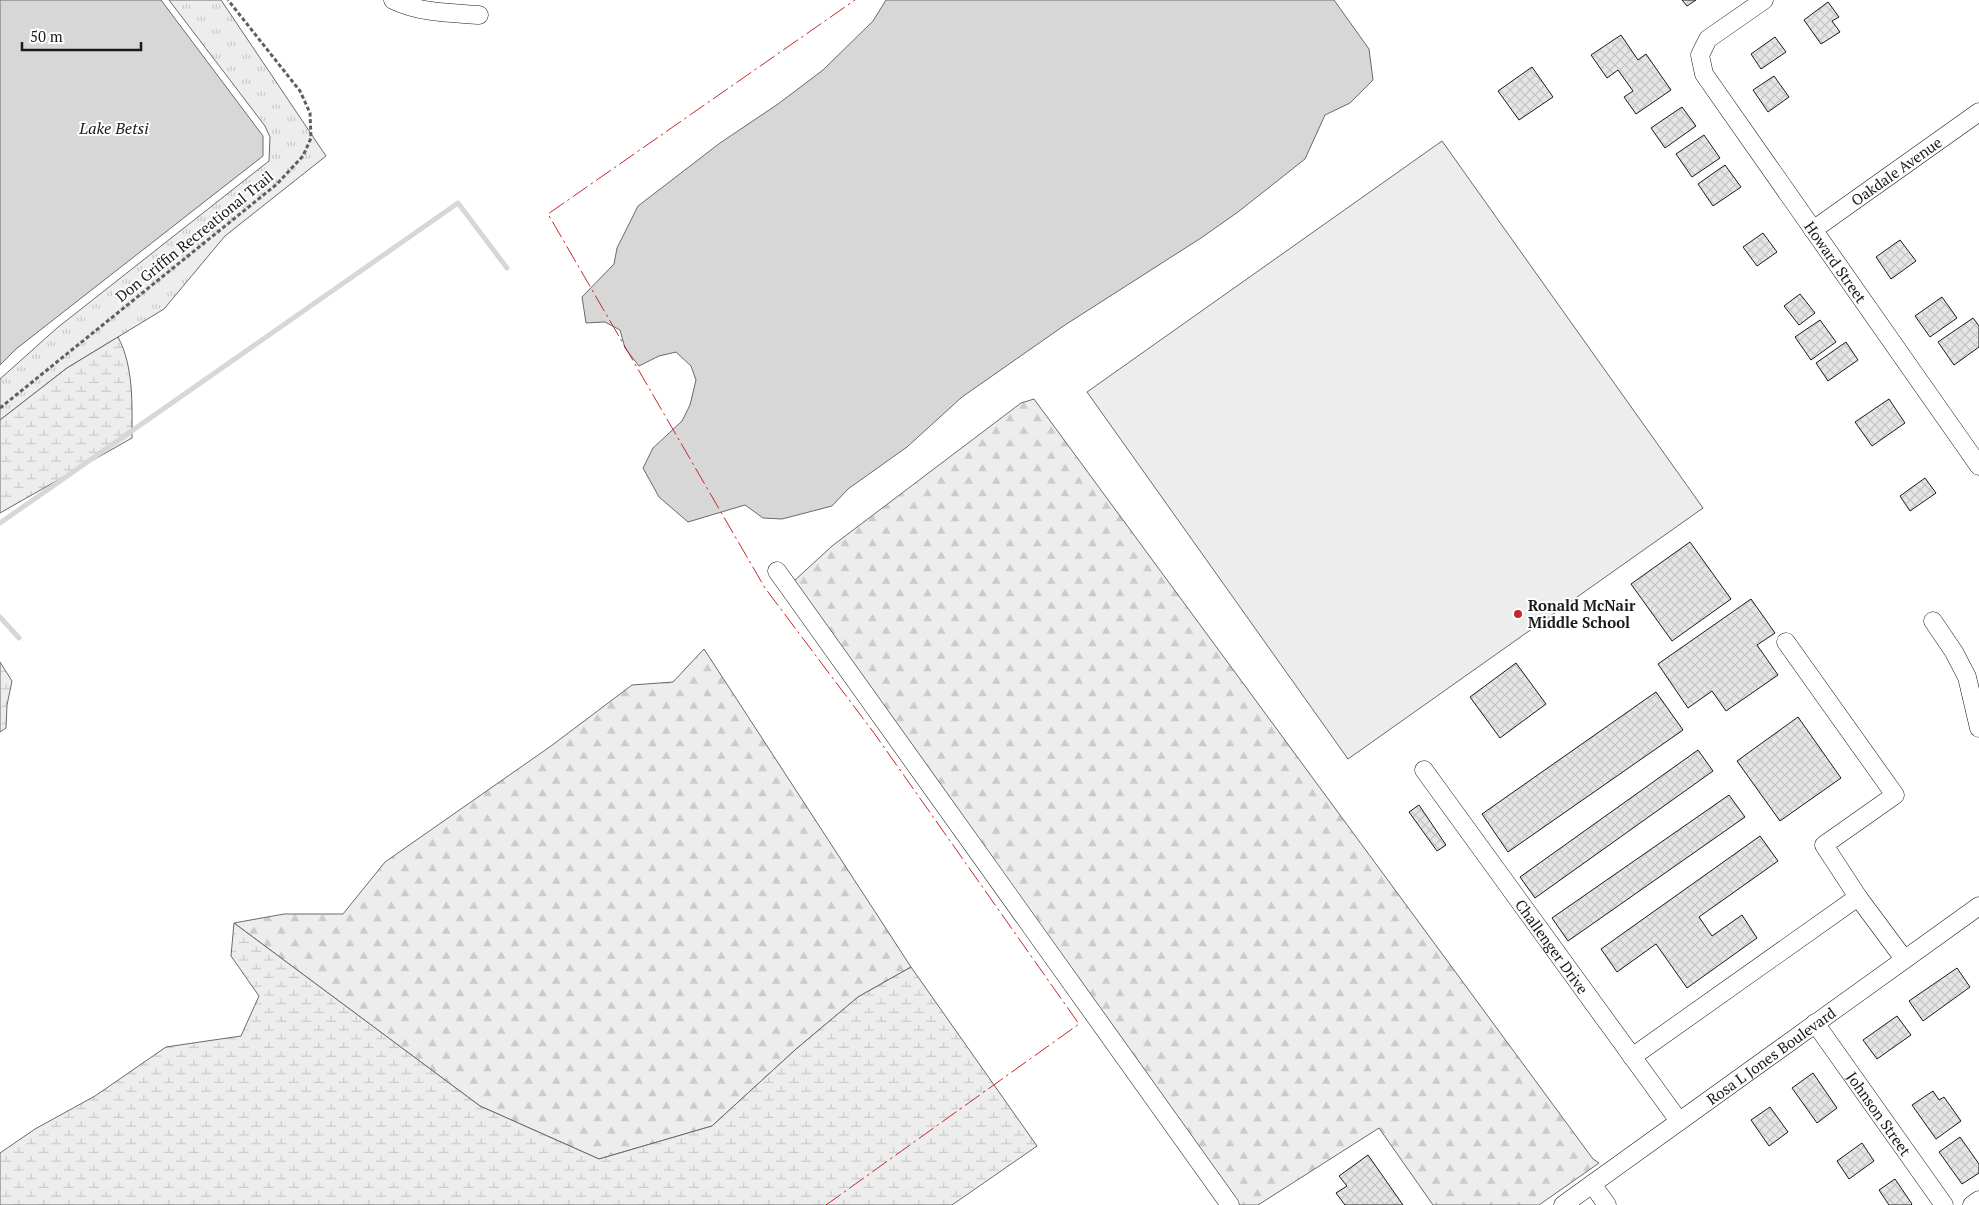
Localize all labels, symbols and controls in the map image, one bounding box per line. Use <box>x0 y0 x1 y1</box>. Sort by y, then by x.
scale bar <box>22 20 141 52</box>
text: 50 m <box>30 26 63 46</box>
water label: Lake Betsi <box>78 117 149 139</box>
street label: Oakdale Avenue <box>1847 132 1946 210</box>
street label: Don Griffin Recreational Trail <box>111 166 277 306</box>
street label: Howard Street <box>1800 217 1872 307</box>
place label: Ronald McNair Middle School <box>1528 595 1636 632</box>
marker: Ronald McNair Middle School <box>1512 608 1524 620</box>
street label: Challenger Drive <box>1511 895 1593 998</box>
street label: Rosa L Jones Boulevard <box>1702 1002 1839 1109</box>
street label: Johnson Street <box>1843 1068 1916 1160</box>

